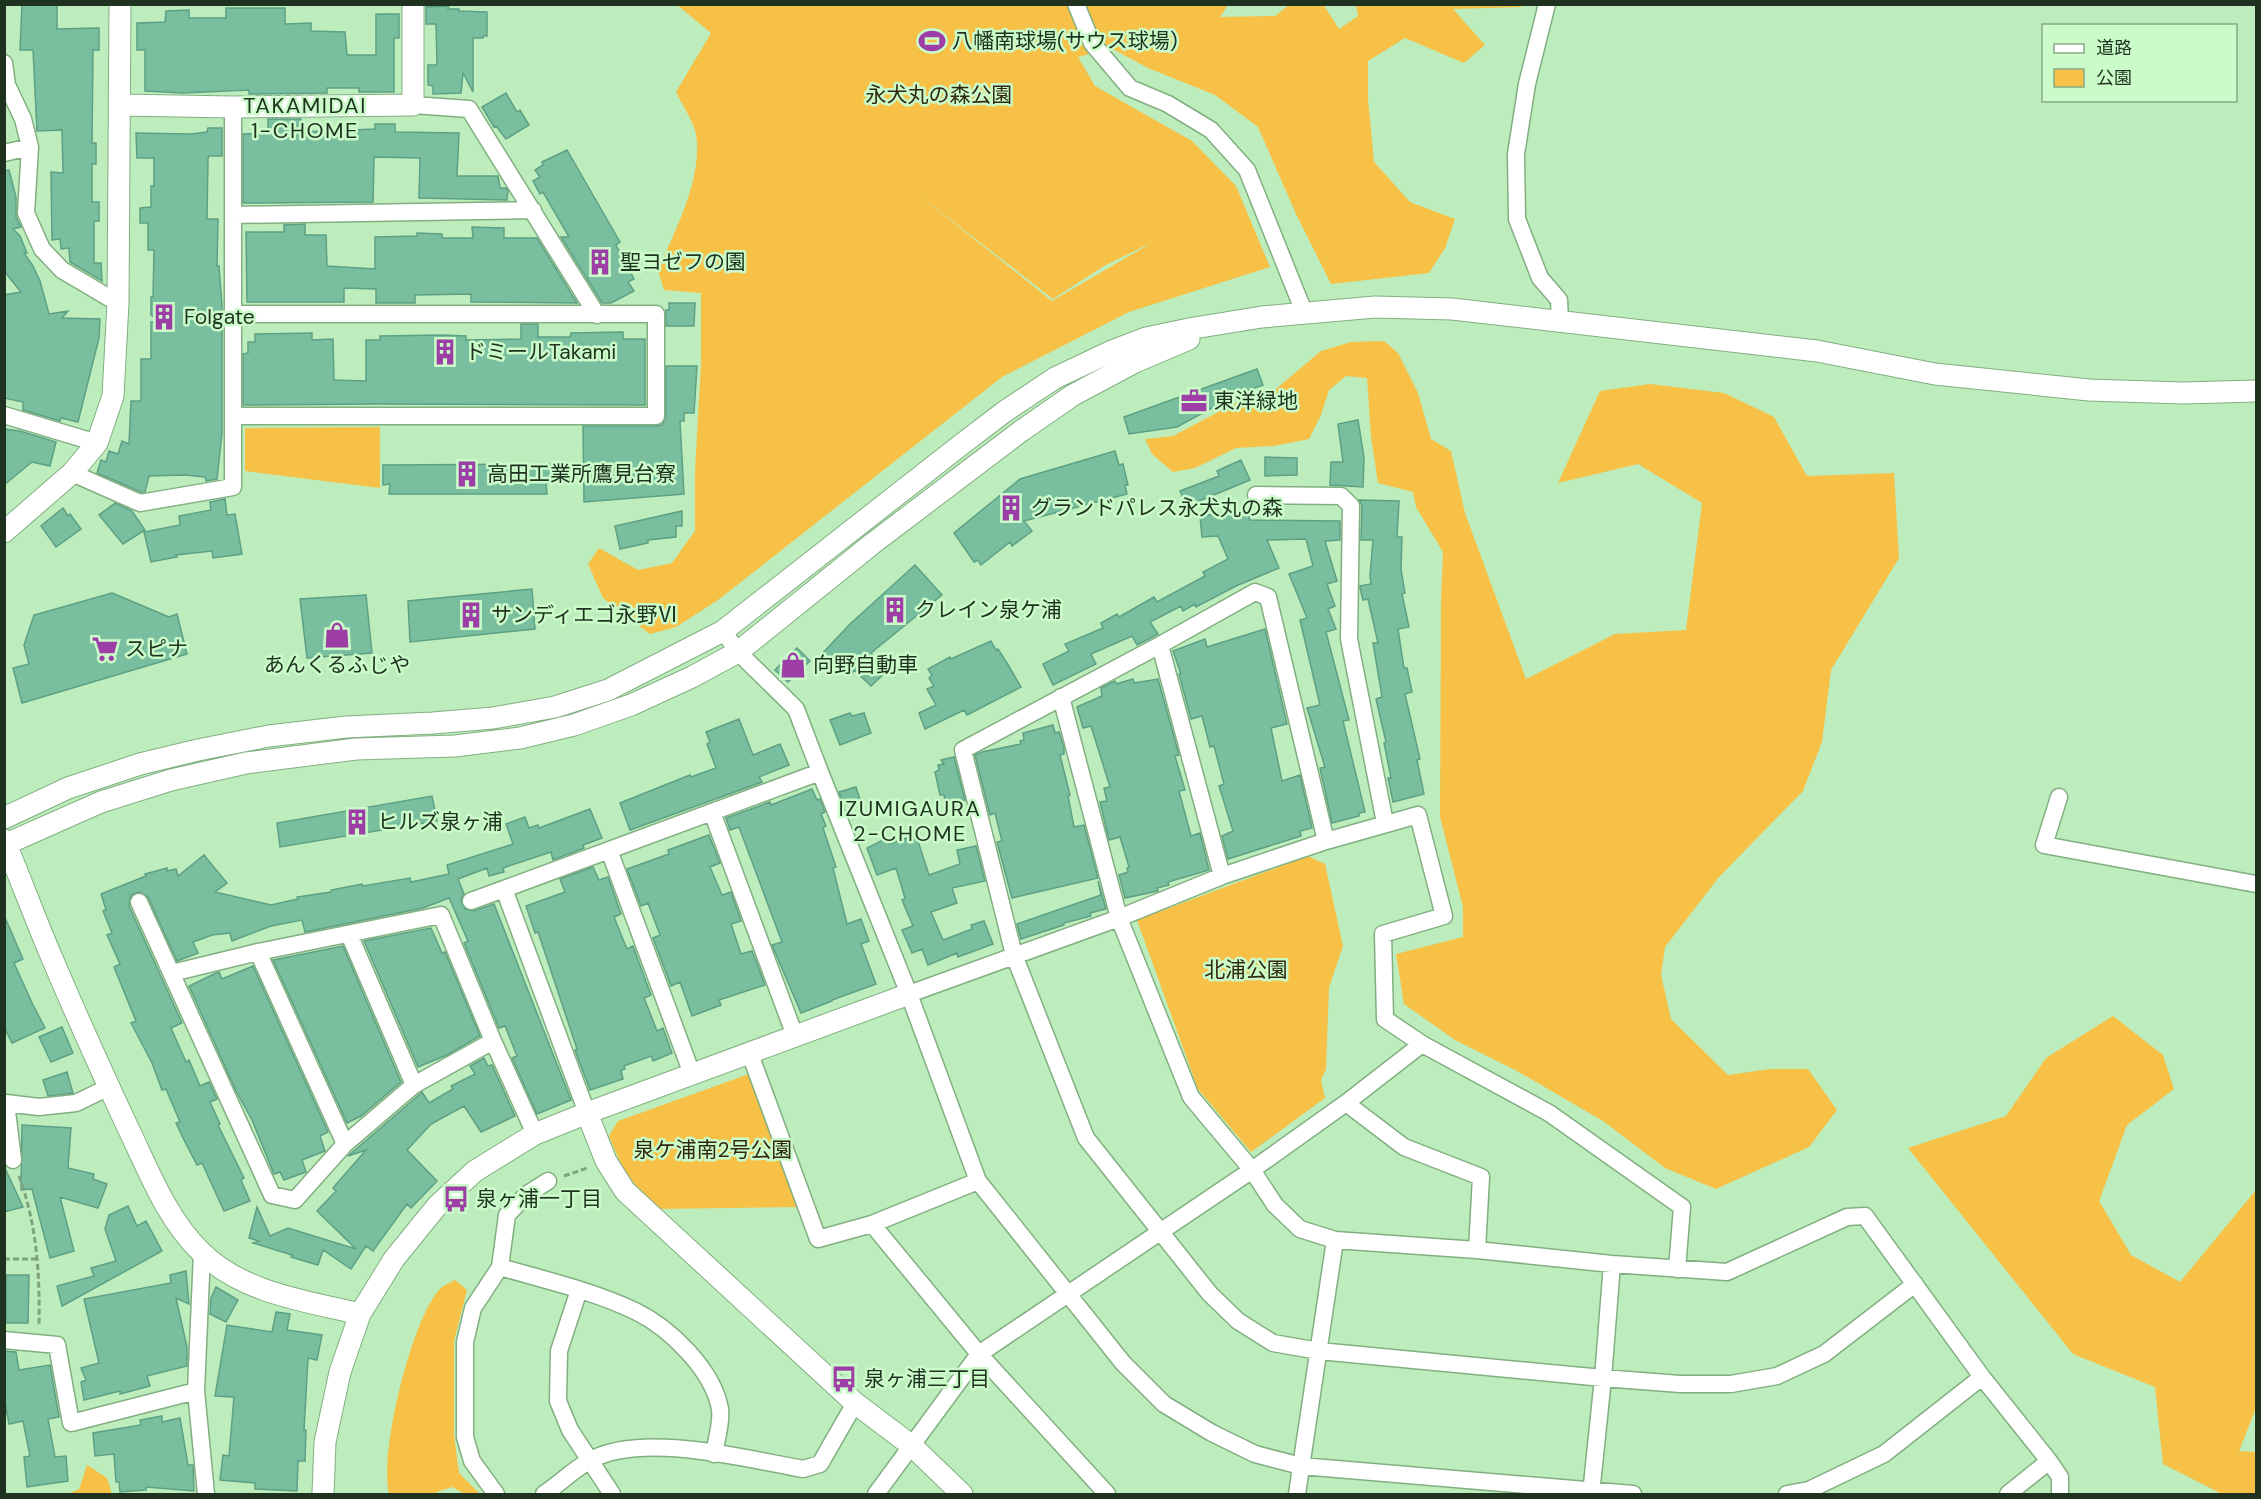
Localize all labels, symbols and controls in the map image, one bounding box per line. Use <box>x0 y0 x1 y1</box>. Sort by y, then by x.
legend <box>2042 24 2237 102</box>
sports icon: 八幡南球場(サウス球場) <box>917 26 947 56</box>
place label: 八幡南球場(サウス球場) <box>952 27 1178 55</box>
text: 道路 <box>2096 36 2132 60</box>
text: 公園 <box>2096 66 2132 90</box>
park label: 永犬丸の森公園 <box>866 81 1013 109</box>
district label: TAKAMIDAI 1-CHOME <box>243 91 367 145</box>
building icon: 聖ヨゼフの園 <box>585 247 615 277</box>
place label: 聖ヨゼフの園 <box>620 248 746 276</box>
building icon: Folgate <box>149 302 179 332</box>
place label: Folgate <box>184 303 255 331</box>
building icon: ドミールTakami <box>430 337 460 367</box>
place label: ドミールTakami <box>465 338 616 366</box>
office icon: 東洋緑地 <box>1179 386 1209 416</box>
place label: 東洋緑地 <box>1214 387 1298 415</box>
building icon: 高田工業所鷹見台寮 <box>452 459 482 489</box>
place label: 高田工業所鷹見台寮 <box>487 460 676 488</box>
building icon: グランドパレス永犬丸の森 <box>996 493 1026 523</box>
place label: グランドパレス永犬丸の森 <box>1031 494 1283 522</box>
building icon: クレイン泉ケ浦 <box>880 595 910 625</box>
place label: クレイン泉ケ浦 <box>915 596 1062 624</box>
building icon: サンディエゴ永野Ⅵ <box>456 600 486 630</box>
place label: サンディエゴ永野Ⅵ <box>491 601 679 629</box>
shop icon: あんくるふじや <box>322 620 352 650</box>
supermarket icon: スピナ <box>90 634 120 664</box>
place label: スピナ <box>125 635 188 663</box>
shop icon: 向野自動車 <box>778 650 808 680</box>
place label: あんくるふじや <box>264 651 410 679</box>
place label: 向野自動車 <box>813 651 918 679</box>
district label: IZUMIGAURA 2-CHOME <box>839 794 981 848</box>
building icon: ヒルズ泉ヶ浦 <box>342 807 372 837</box>
place label: ヒルズ泉ヶ浦 <box>377 808 503 836</box>
park label: 北浦公園 <box>1204 956 1288 984</box>
park label: 泉ケ浦南2号公園 <box>633 1136 793 1164</box>
bus stop icon: 泉ヶ浦一丁目 <box>441 1184 471 1214</box>
place label: 泉ヶ浦一丁目 <box>476 1185 602 1213</box>
bus stop icon: 泉ヶ浦三丁目 <box>829 1364 859 1394</box>
place label: 泉ヶ浦三丁目 <box>864 1365 990 1393</box>

